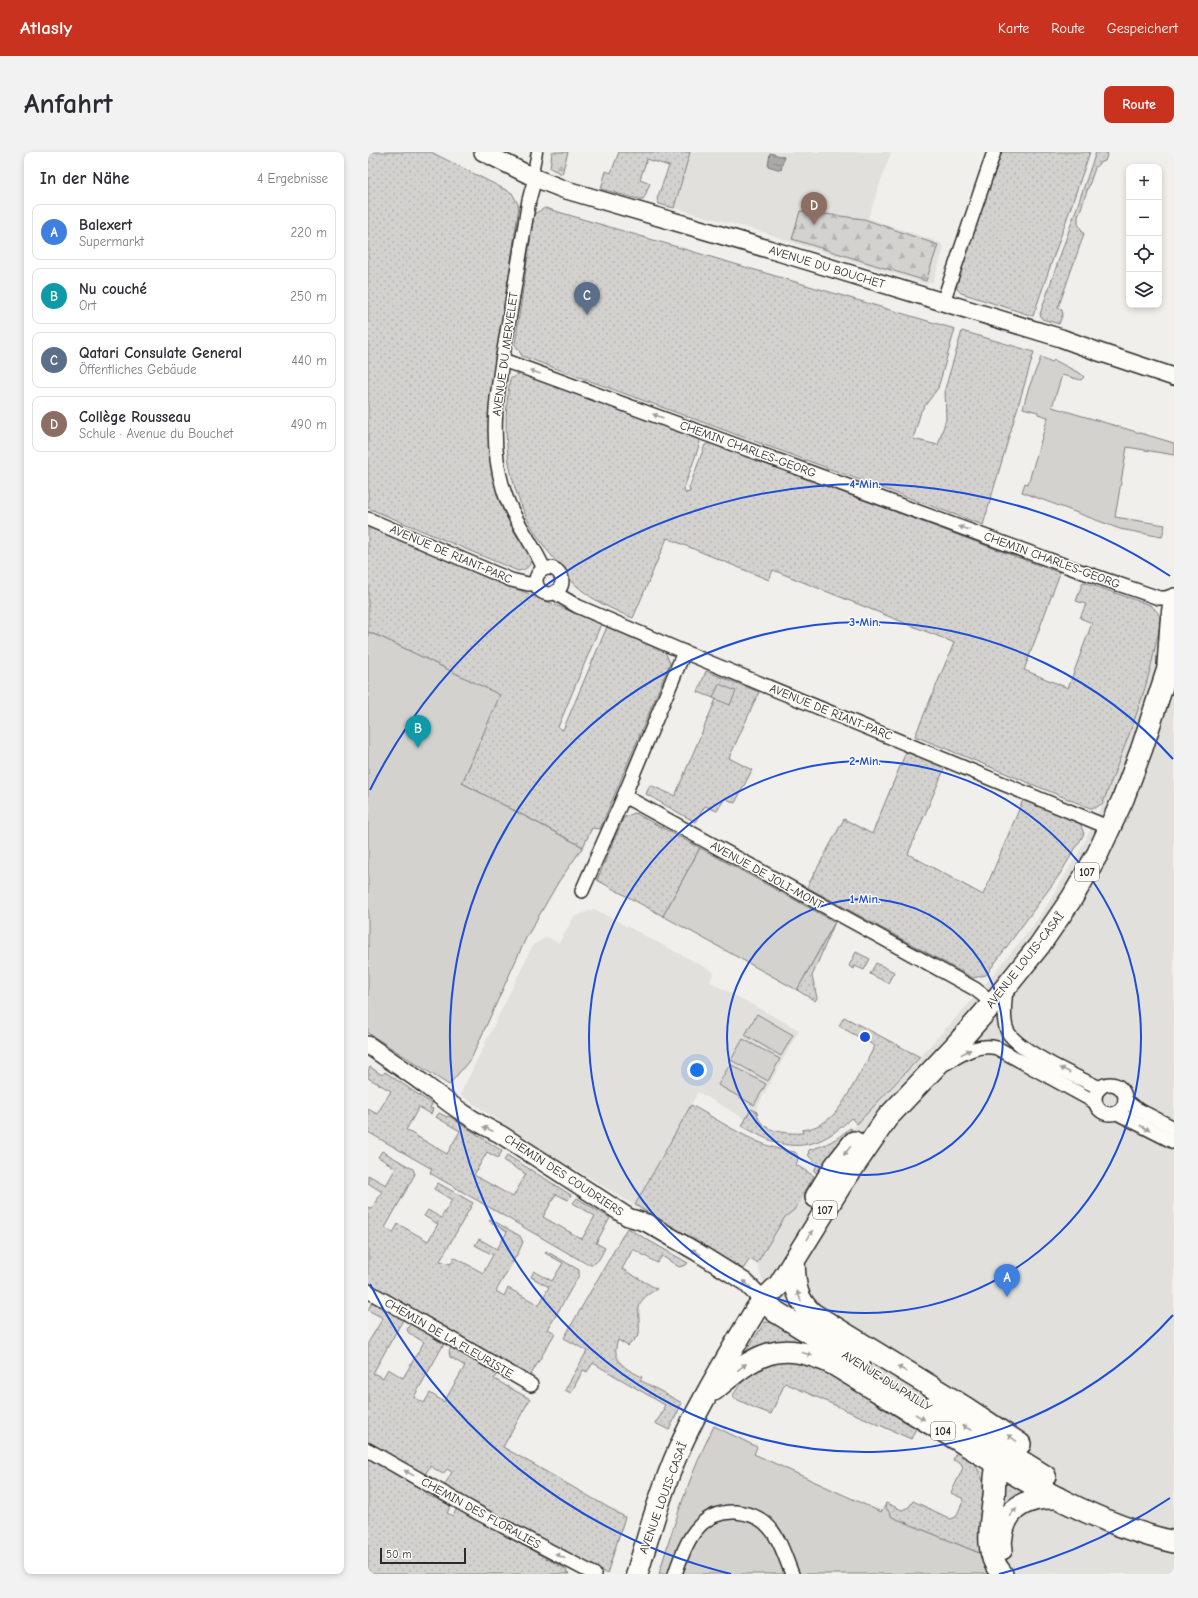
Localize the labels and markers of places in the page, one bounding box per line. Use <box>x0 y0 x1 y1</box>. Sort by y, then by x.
pin: D <box>801 192 827 225</box>
pin: C <box>574 282 600 315</box>
pin: B <box>405 715 431 748</box>
centre of rings <box>858 1030 872 1044</box>
pin: A <box>994 1264 1020 1297</box>

